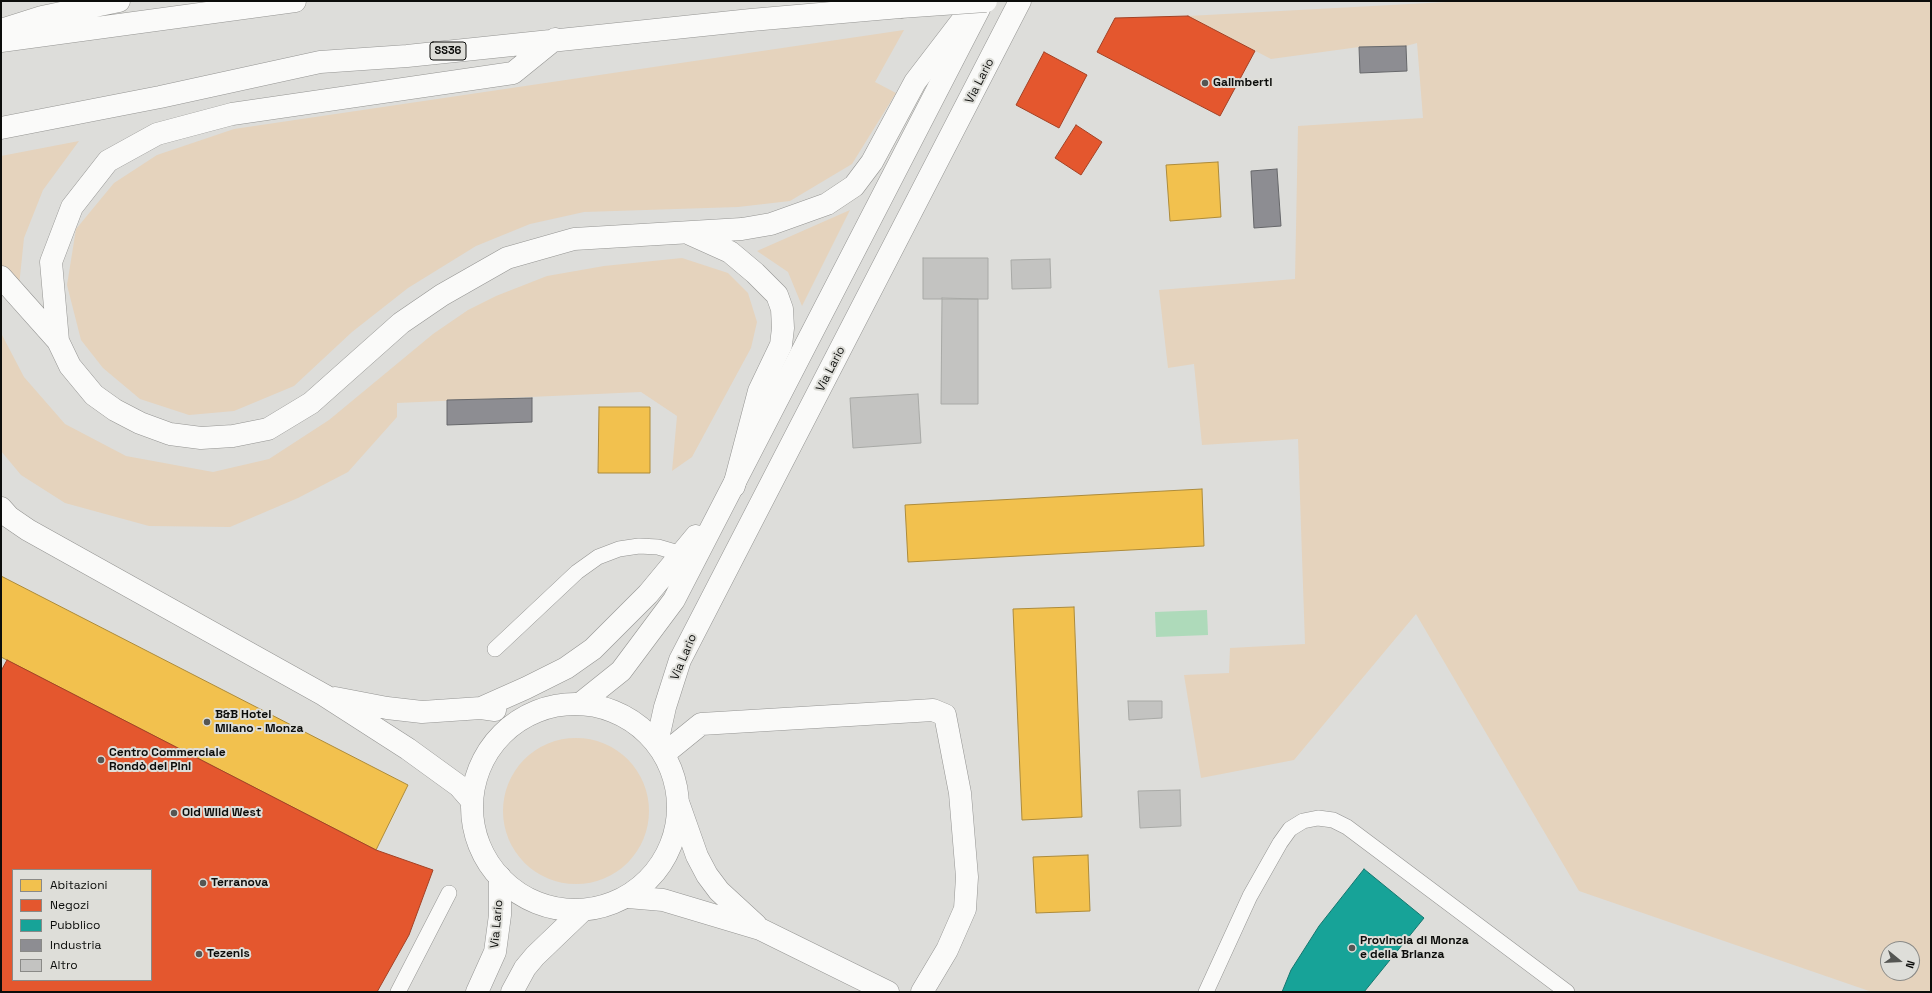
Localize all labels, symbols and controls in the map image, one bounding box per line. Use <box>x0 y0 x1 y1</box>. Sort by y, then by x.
road number: SS36 <box>430 42 466 60</box>
street label: Via Lario <box>963 56 997 106</box>
place label: Galimberti <box>1213 76 1273 90</box>
marker: Galimberti <box>1200 78 1210 88</box>
street label: Via Lario <box>814 344 848 394</box>
street label: Via Lario <box>668 632 700 682</box>
place label: B&B Hotel Milano - Monza <box>215 708 303 736</box>
marker: B&B Hotel Milano - Monza <box>202 717 212 727</box>
place label: Centro Commerciale Rondò dei Pini <box>109 746 226 774</box>
marker: Centro Commerciale Rondò dei Pini <box>96 755 106 765</box>
place label: Old Wild West <box>182 806 261 820</box>
marker: Old Wild West <box>169 808 179 818</box>
legend <box>12 869 152 981</box>
place label: Terranova <box>211 876 268 890</box>
text: Abitazioni <box>50 877 108 893</box>
marker: Terranova <box>198 878 208 888</box>
text: Negozi <box>50 897 89 913</box>
street label: Via Lario <box>488 899 506 949</box>
text: Pubblico <box>50 917 100 933</box>
place label: Provincia di Monza e della Brianza <box>1360 934 1469 962</box>
text: Industria <box>50 937 101 953</box>
north arrow <box>1880 941 1920 981</box>
marker: Provincia di Monza e della Brianza <box>1347 943 1357 953</box>
place label: Tezenis <box>207 947 250 961</box>
marker: Tezenis <box>194 949 204 959</box>
text: Altro <box>50 957 78 973</box>
text: N <box>1903 959 1918 970</box>

